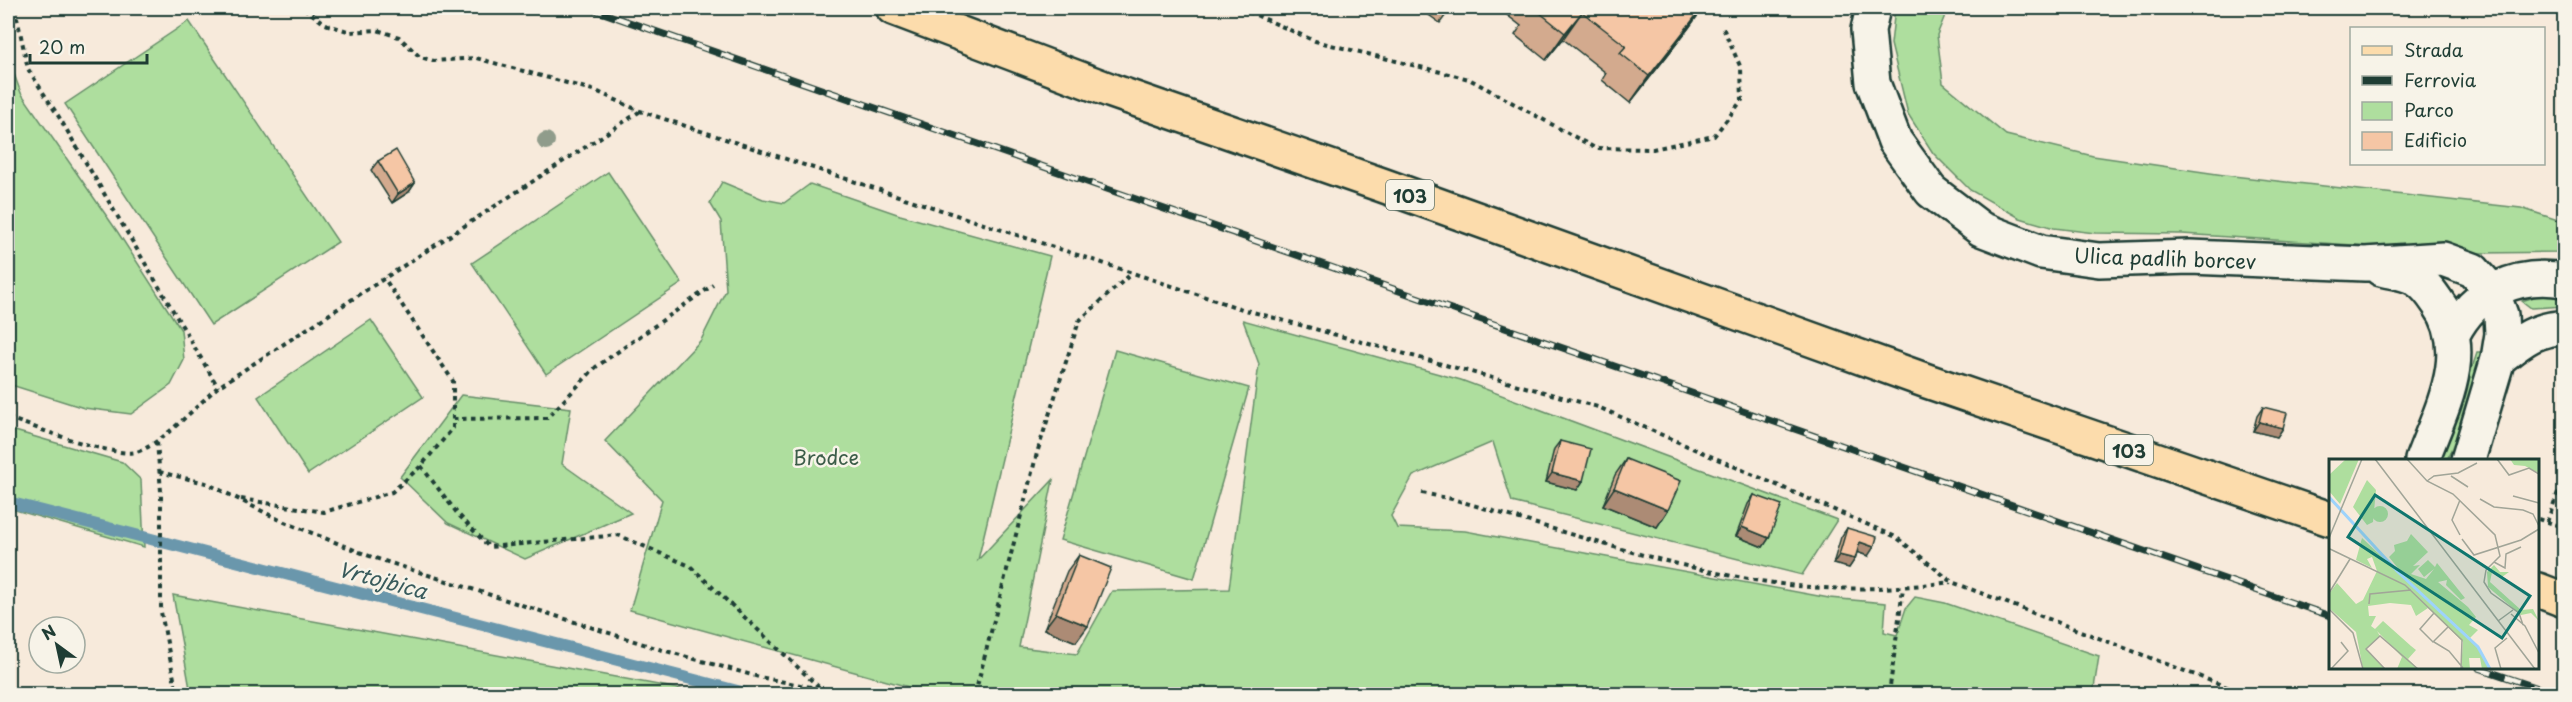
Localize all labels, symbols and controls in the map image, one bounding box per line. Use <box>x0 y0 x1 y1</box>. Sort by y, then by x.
scale bar <box>30 27 147 65</box>
legend <box>2350 27 2545 165</box>
text: 20 m <box>39 33 85 60</box>
text: Strada <box>2404 36 2464 63</box>
text: Ferrovia <box>2404 66 2477 93</box>
text: Parco <box>2404 96 2454 123</box>
text: Edificio <box>2404 126 2467 153</box>
road number: 103 <box>1386 180 1434 210</box>
street label: Ulica padlih borcev <box>2074 240 2256 276</box>
road number: 103 <box>2105 435 2153 465</box>
park label: Brodce <box>793 442 859 472</box>
inset map <box>2329 459 2539 669</box>
water label: Vrtojbica <box>335 552 432 606</box>
north arrow <box>27 615 87 675</box>
text: N <box>36 618 60 645</box>

